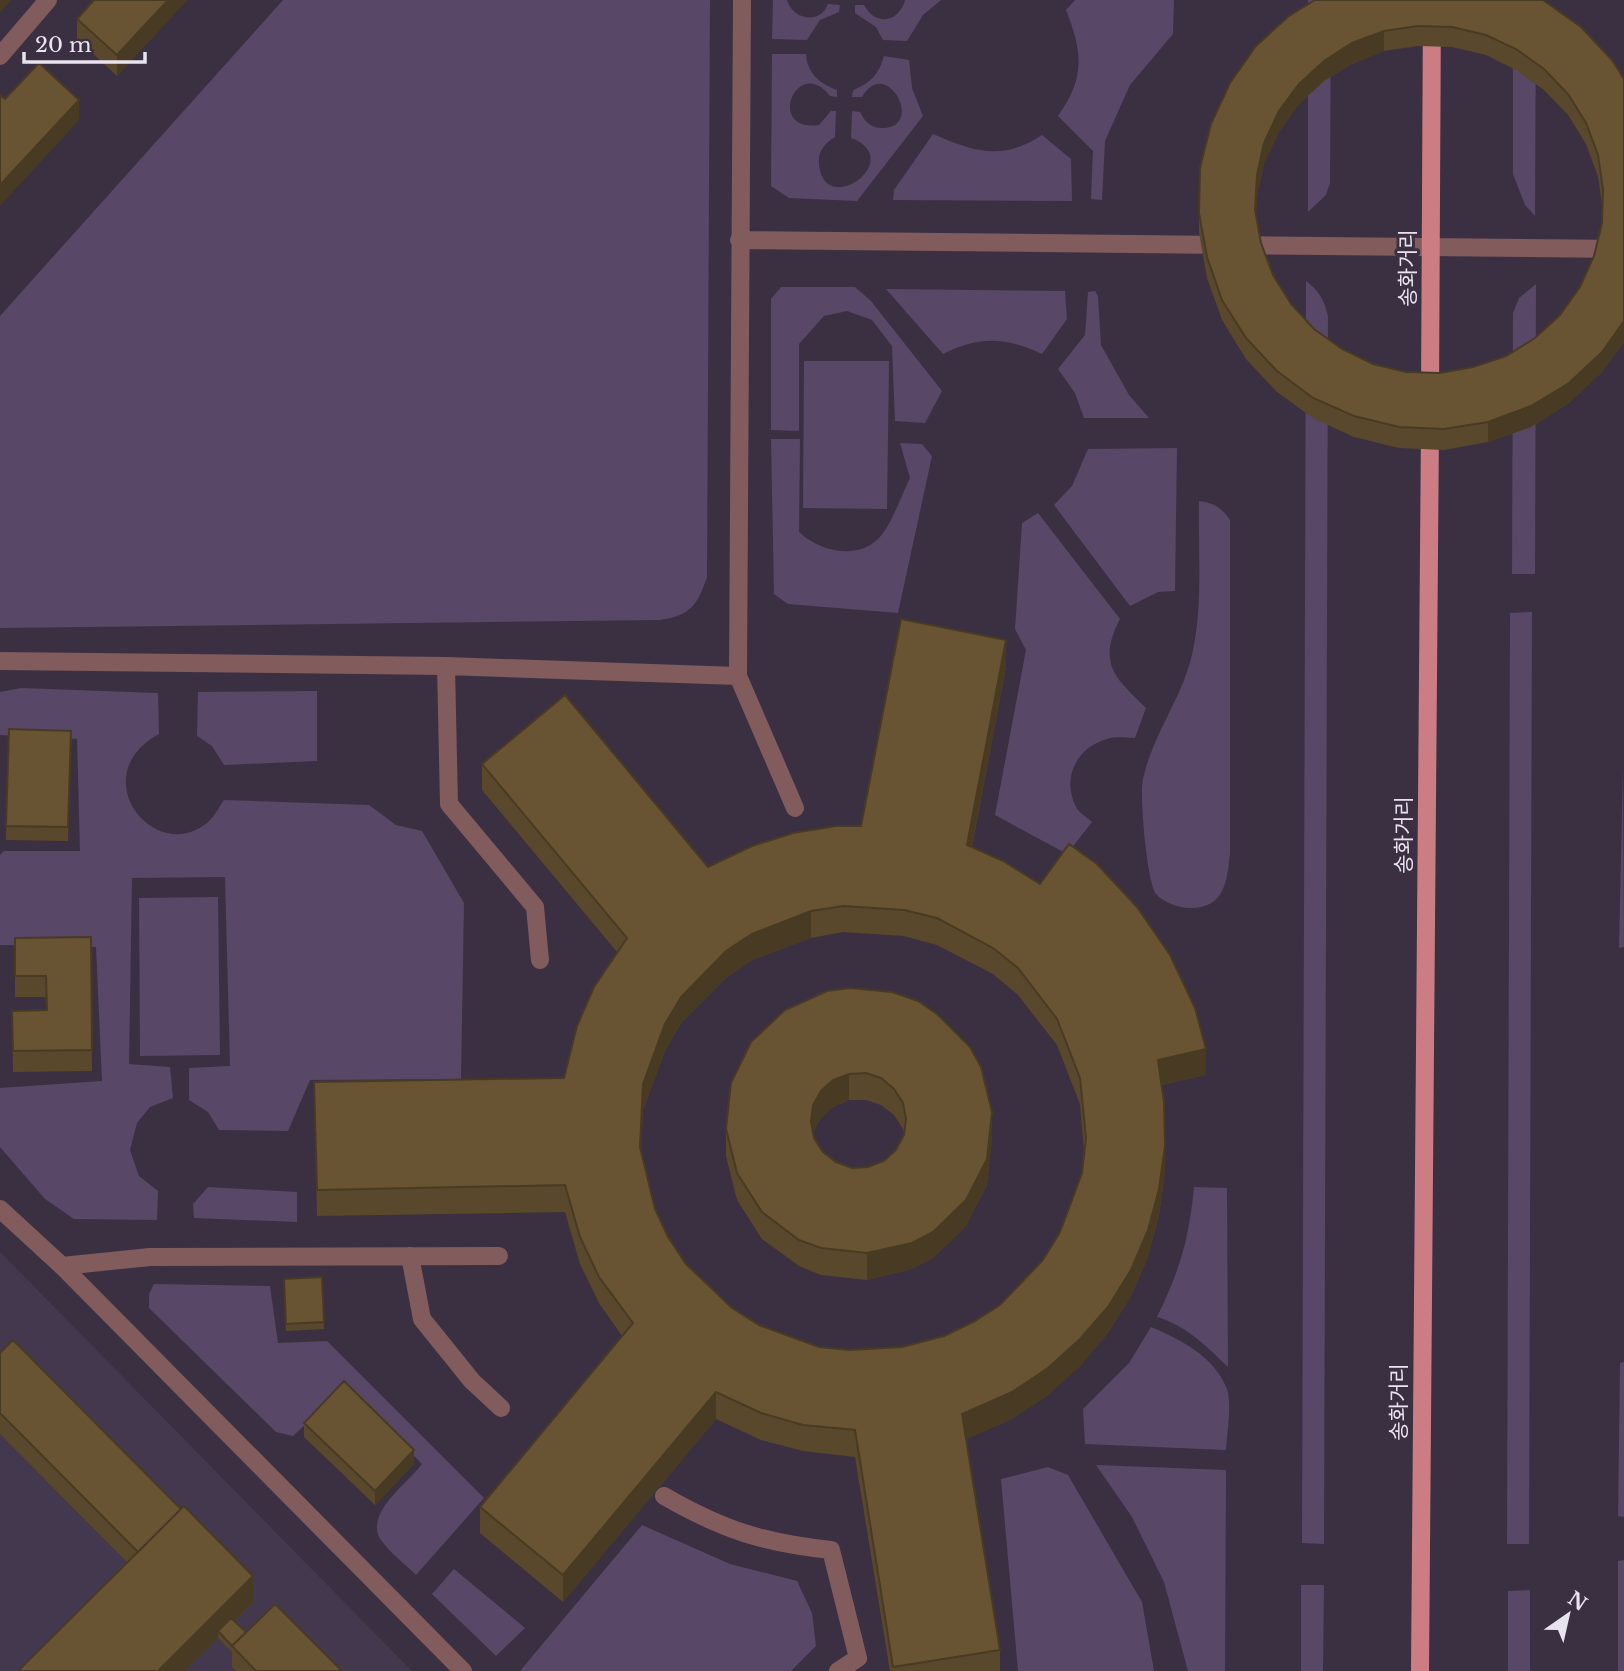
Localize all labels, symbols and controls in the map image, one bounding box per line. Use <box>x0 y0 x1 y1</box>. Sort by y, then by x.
scale bar <box>24 21 145 65</box>
text: 20 m <box>35 32 92 58</box>
street label: 송화거리 <box>1395 229 1421 307</box>
street label: 송화거리 <box>1391 796 1417 874</box>
street label: 송화거리 <box>1386 1363 1412 1441</box>
north arrow <box>1533 1580 1603 1650</box>
text: N <box>1563 1587 1591 1616</box>

